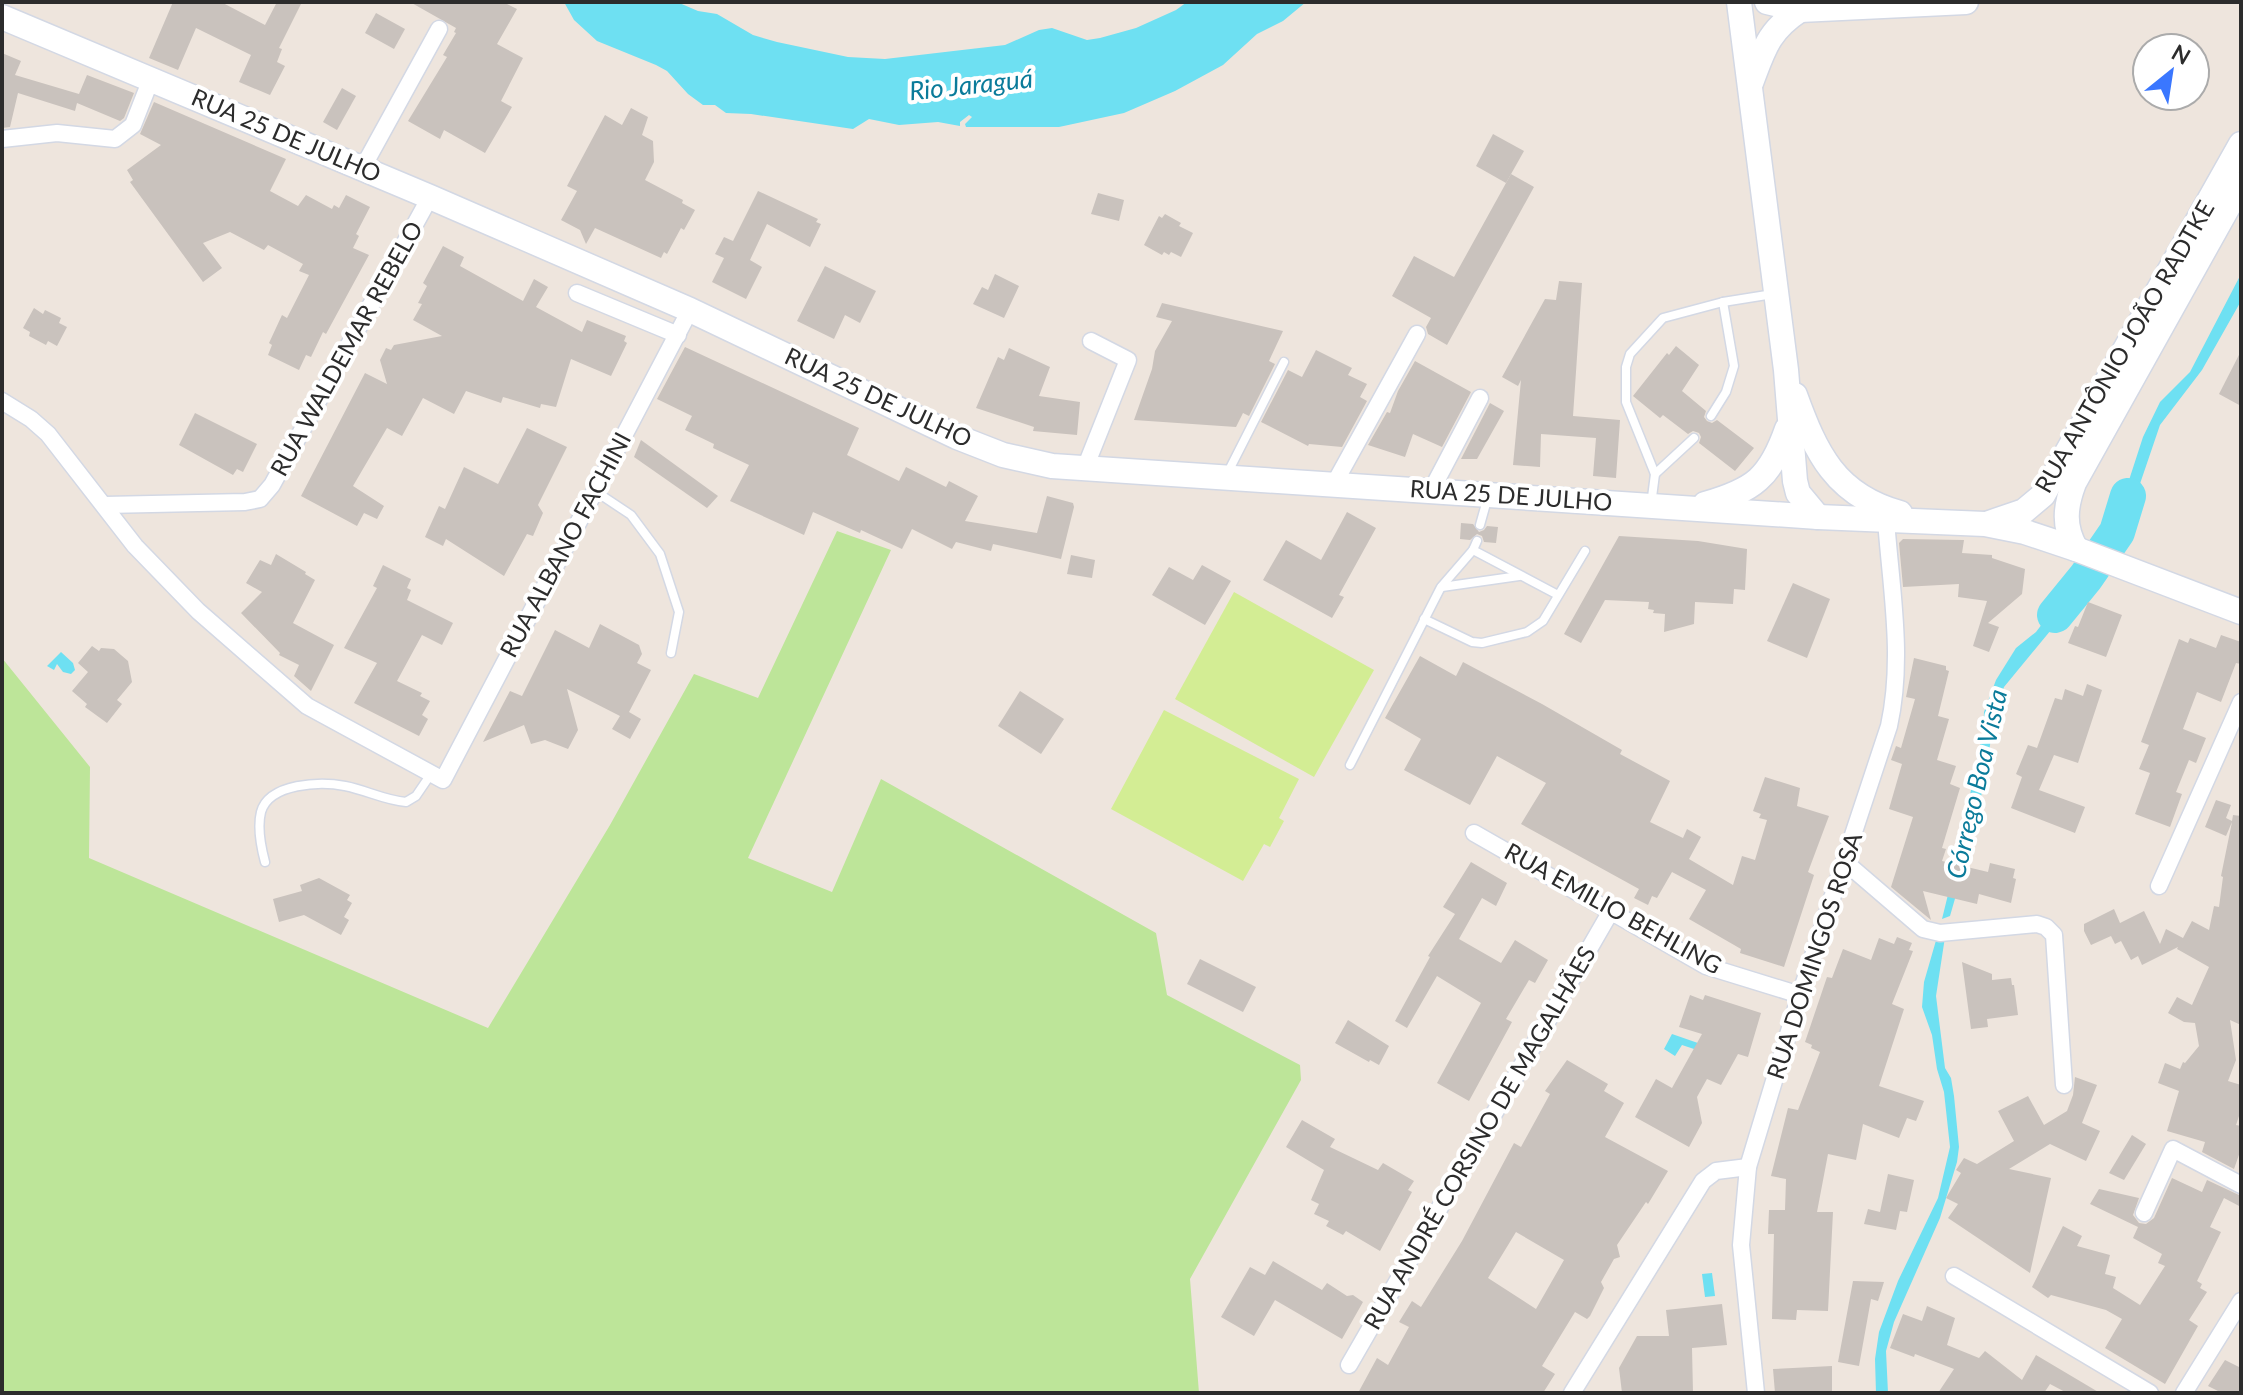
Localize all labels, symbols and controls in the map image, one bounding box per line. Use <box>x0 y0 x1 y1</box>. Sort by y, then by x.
north arrow <box>2131 32 2211 112</box>
text: N <box>2167 38 2195 70</box>
water label: Rio Jaraguá <box>907 62 1035 106</box>
street label: RUA 25 DE JULHO <box>187 82 386 188</box>
street label: RUA ANTÔNIO JOÃO RADTKE <box>2028 195 2219 498</box>
street label: RUA WALDEMAR REBELO <box>264 216 428 481</box>
street label: RUA 25 DE JULHO <box>781 341 977 453</box>
street label: RUA ALBANO FACHINI <box>493 427 636 662</box>
street label: RUA 25 DE JULHO <box>1409 473 1613 516</box>
water label: Córrego Boa Vista <box>1939 686 2013 882</box>
street label: RUA DOMINGOS ROSA <box>1760 828 1867 1082</box>
street label: RUA EMILIO BEHLING <box>1500 836 1727 979</box>
street label: RUA ANDRÉ CORSINO DE MAGALHÃES <box>1357 940 1601 1334</box>

